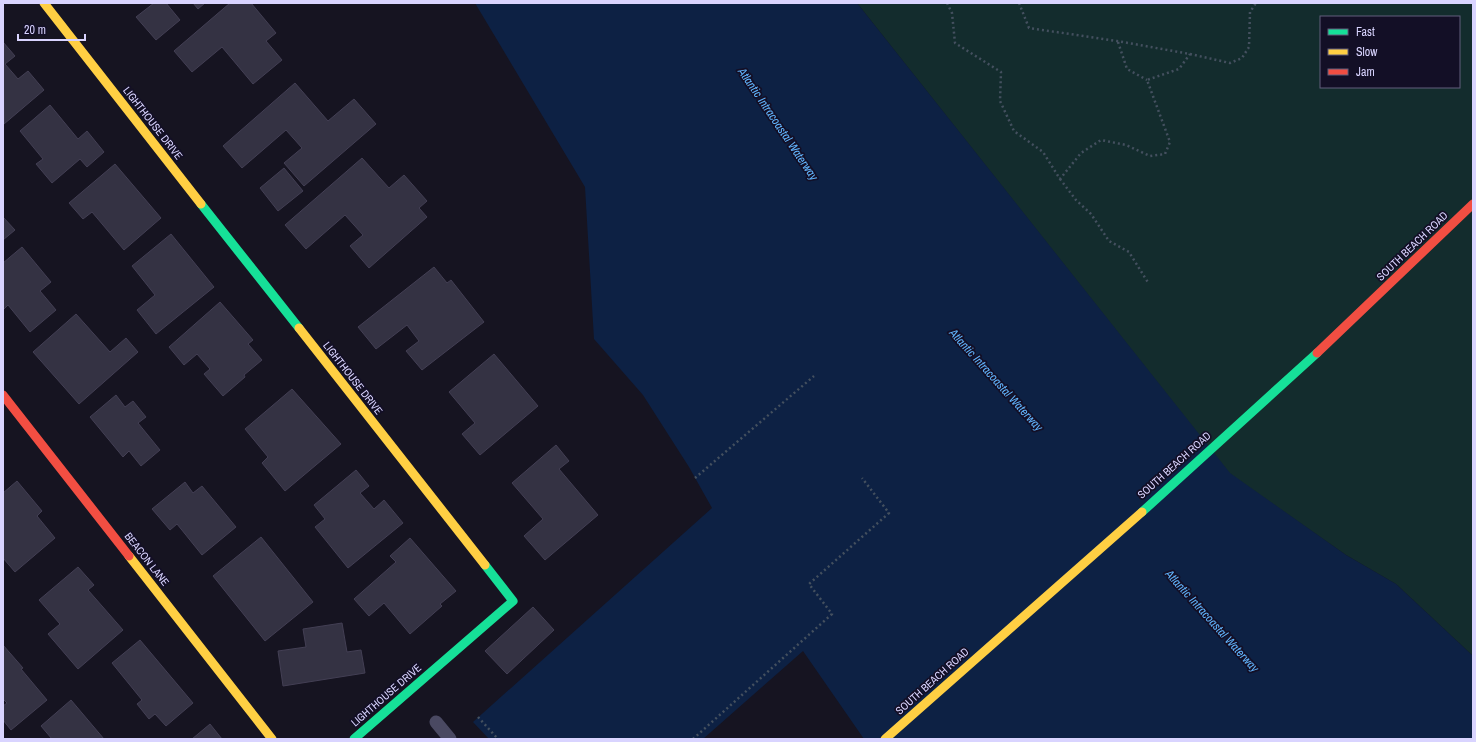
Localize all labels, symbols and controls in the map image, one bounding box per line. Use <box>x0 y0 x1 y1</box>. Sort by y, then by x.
scale bar <box>18 16 85 42</box>
legend <box>1320 16 1460 88</box>
text: 20 m <box>24 22 46 38</box>
text: Fast <box>1356 24 1375 40</box>
text: Slow <box>1356 44 1378 60</box>
water label: Atlantic Intracoastal Waterway <box>734 64 822 184</box>
text: Jam <box>1356 64 1375 80</box>
street label: LIGHTHOUSE DRIVE <box>120 84 186 162</box>
street label: SOUTH BEACH ROAD <box>1373 208 1451 284</box>
water label: Atlantic Intracoastal Waterway <box>945 325 1047 435</box>
street label: LIGHTHOUSE DRIVE <box>320 339 386 417</box>
street label: SOUTH BEACH ROAD <box>1134 428 1214 502</box>
street label: BEACON LANE <box>122 529 172 589</box>
water label: Atlantic Intracoastal Waterway <box>1161 566 1263 676</box>
street label: SOUTH BEACH ROAD <box>892 644 972 718</box>
street label: LIGHTHOUSE DRIVE <box>348 661 424 729</box>

